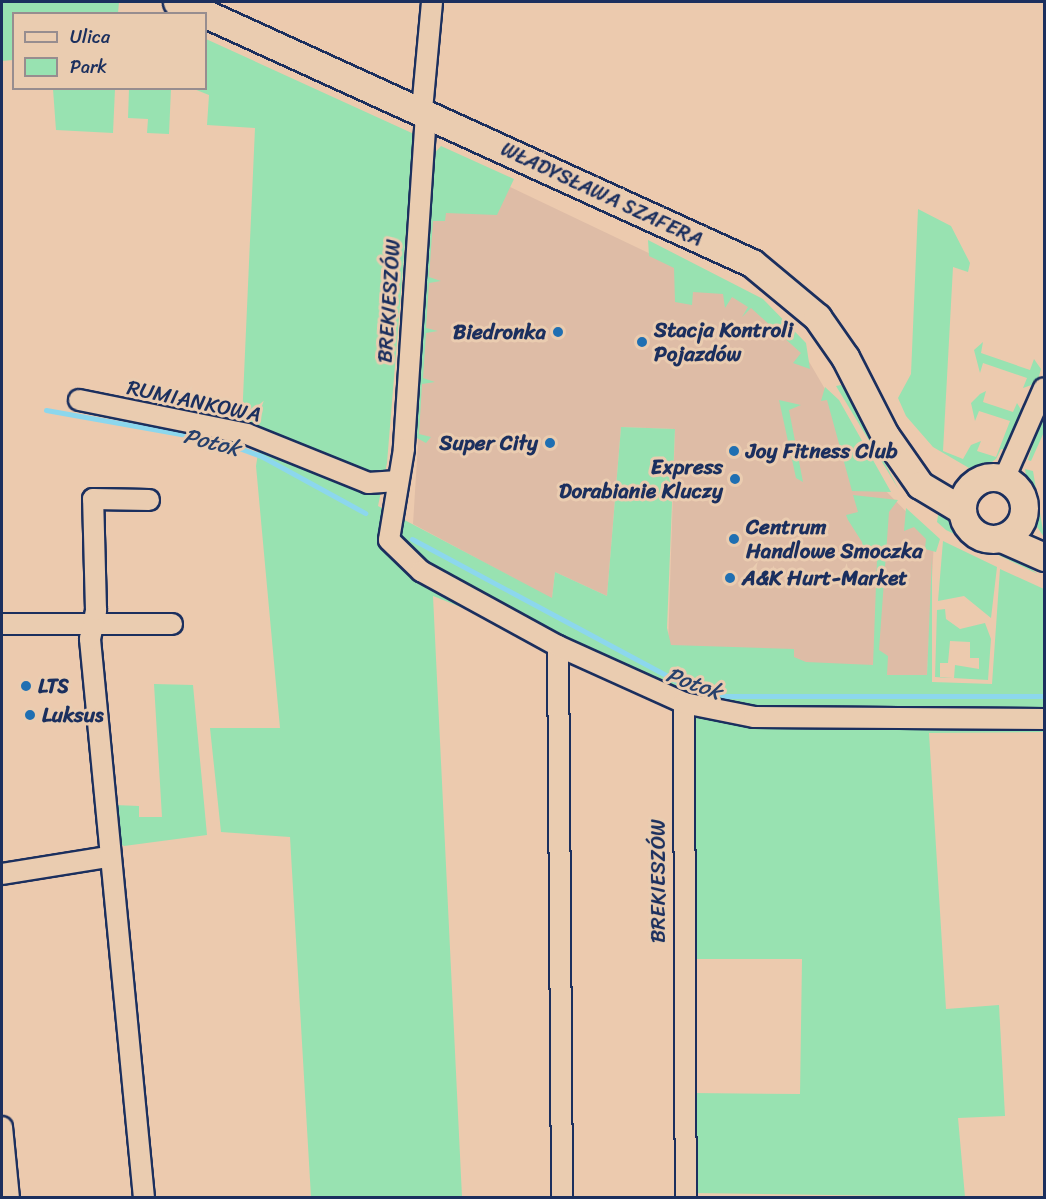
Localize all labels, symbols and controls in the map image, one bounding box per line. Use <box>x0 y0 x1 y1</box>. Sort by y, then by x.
legend <box>12 12 207 90</box>
text: Ulica <box>70 21 110 53</box>
text: Park <box>70 51 107 83</box>
street label: WŁADYSŁAWA SZAFERA <box>496 135 708 253</box>
street label: BREKIESZÓW <box>372 238 406 364</box>
place label: Stacja Kontroli Pojazdów <box>654 317 795 367</box>
place label: Biedronka <box>453 319 546 345</box>
marker: Biedronka <box>551 325 565 339</box>
marker: Stacja Kontroli Pojazdów <box>635 335 649 349</box>
street label: RUMIANKOWA <box>125 375 263 427</box>
water label: Potok <box>181 422 243 462</box>
place label: Super City <box>439 430 538 456</box>
marker: Super City <box>543 436 557 450</box>
place label: Joy Fitness Club <box>746 438 897 464</box>
marker: Joy Fitness Club <box>727 444 741 458</box>
place label: Express Dorabianie Kluczy <box>559 454 723 504</box>
marker: Express Dorabianie Kluczy <box>728 472 742 486</box>
place label: Centrum Handlowe Smoczka <box>746 514 923 564</box>
marker: Centrum Handlowe Smoczka <box>727 532 741 546</box>
place label: A&K Hurt-Market <box>742 565 909 591</box>
marker: A&K Hurt-Market <box>723 571 737 585</box>
water label: Potok <box>663 661 725 705</box>
place label: LTS <box>38 673 69 699</box>
marker: LTS <box>19 679 33 693</box>
place label: Luksus <box>42 702 104 728</box>
marker: Luksus <box>23 708 37 722</box>
street label: BREKIESZÓW <box>645 819 671 943</box>

